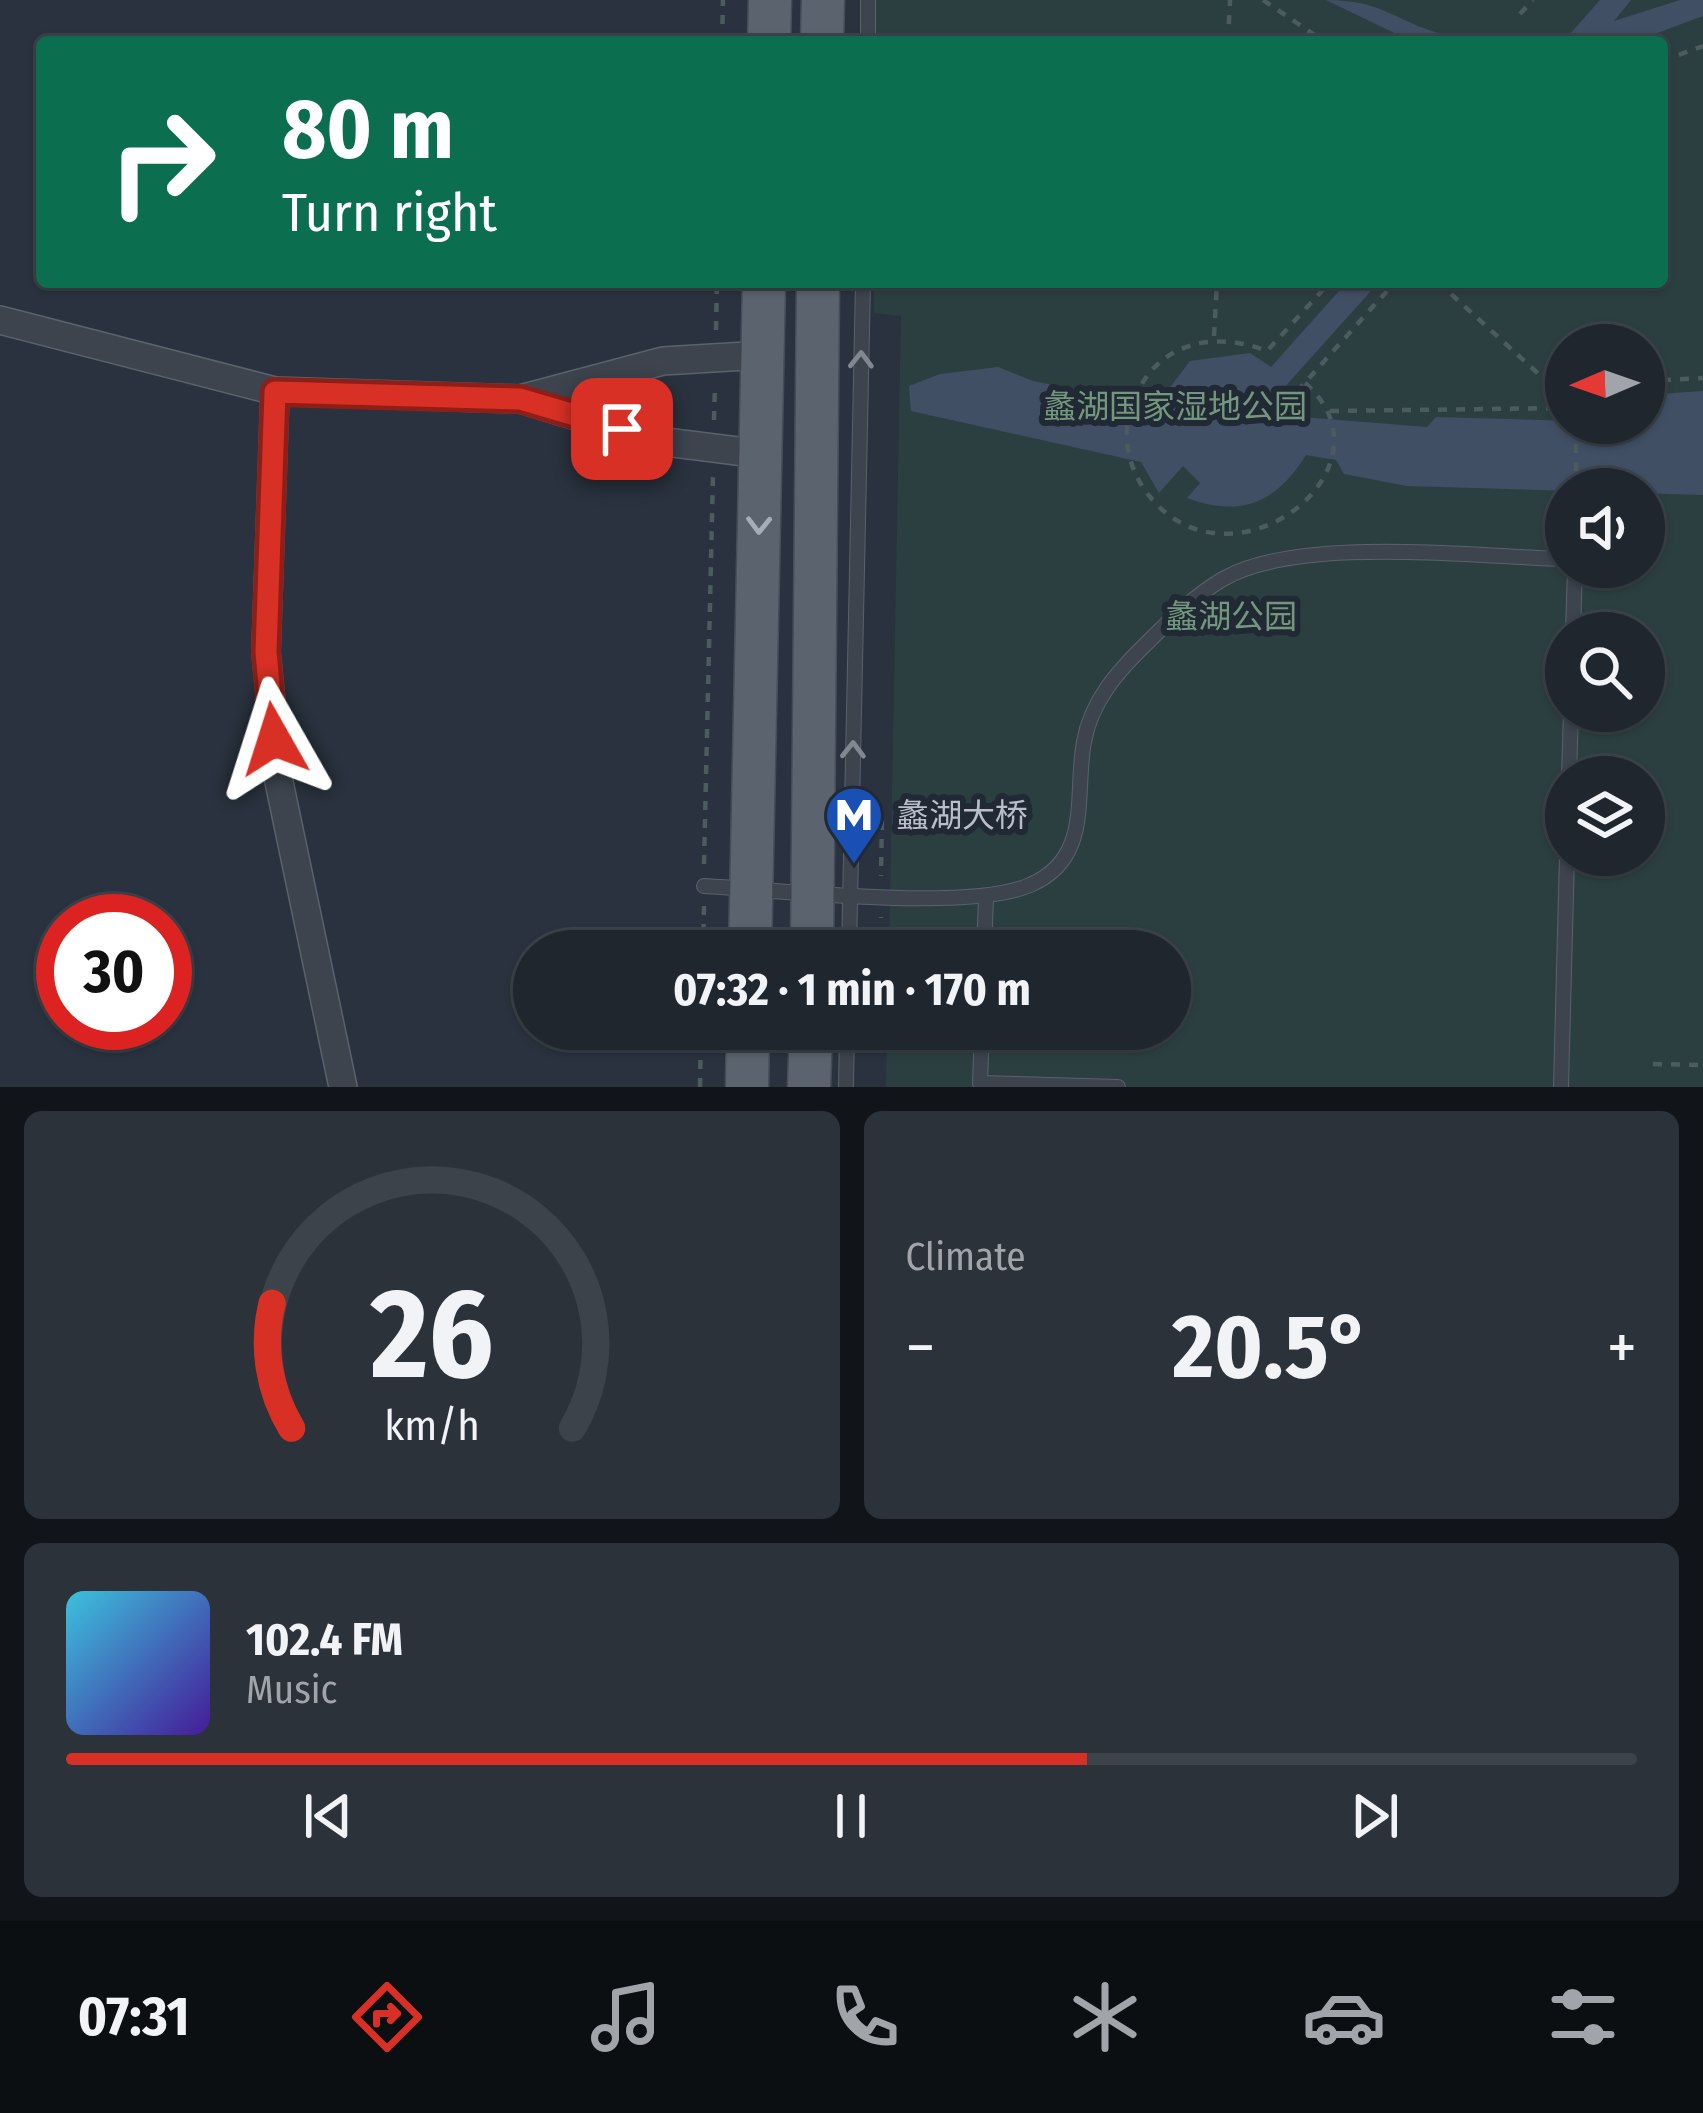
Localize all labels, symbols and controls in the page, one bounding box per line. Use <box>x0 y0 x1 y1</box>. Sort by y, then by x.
text: 80 m <box>282 79 454 180</box>
icon: right <box>84 84 240 240</box>
text: Turn right <box>282 181 497 245</box>
north arrow <box>1545 324 1665 444</box>
map controls <box>1545 324 1665 876</box>
one-way arrow <box>848 350 874 369</box>
pin <box>571 378 673 480</box>
park label: 蠡湖国家湿地公园 <box>1043 387 1307 427</box>
icon: arrive <box>589 396 655 462</box>
button: sound <box>1545 468 1665 588</box>
one-way arrow <box>747 516 773 535</box>
park label: 蠡湖公园 <box>1165 597 1297 637</box>
button: search <box>1545 612 1665 732</box>
position arrow <box>211 676 337 802</box>
one-way arrow <box>840 740 866 759</box>
button: layers <box>1545 756 1665 876</box>
metro station icon: 蠡湖大桥 <box>823 784 885 866</box>
place label: 蠡湖大桥 <box>896 796 1028 836</box>
speed limit sign: 30 <box>36 894 192 1050</box>
text: 07:32 · 1 min · 170 m <box>673 963 1031 1017</box>
text: Climate <box>906 1234 1026 1280</box>
text: 26 <box>369 1260 493 1410</box>
text: 20.5° <box>1172 1293 1370 1401</box>
text: − <box>906 1308 935 1387</box>
text: + <box>1607 1308 1637 1387</box>
text: km/h <box>384 1400 480 1451</box>
text: 102.4 FM <box>246 1613 403 1667</box>
text: Music <box>246 1667 337 1713</box>
icon: previous <box>295 1783 361 1849</box>
icon: pause <box>818 1783 884 1849</box>
icon: next <box>1342 1783 1408 1849</box>
icon: directions <box>345 1975 429 2059</box>
icon: music <box>584 1975 668 2059</box>
icon: phone <box>823 1975 907 2059</box>
icon: climate <box>1063 1975 1147 2059</box>
icon: car <box>1302 1975 1386 2059</box>
icon: filters <box>1541 1975 1625 2059</box>
text: 07:31 <box>78 1985 190 2049</box>

